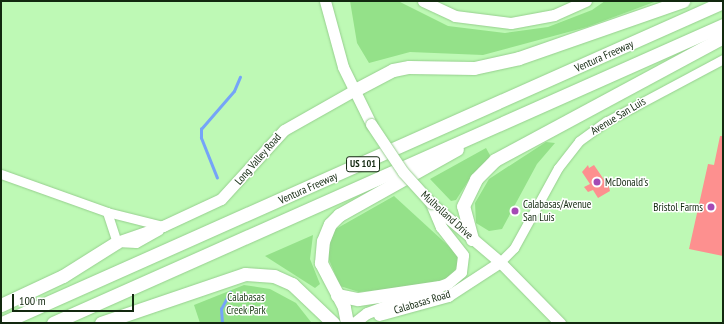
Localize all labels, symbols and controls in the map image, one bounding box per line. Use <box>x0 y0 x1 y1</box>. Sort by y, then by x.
street label: Ventura Freeway <box>573 37 635 75</box>
street label: Avenue San Luis <box>588 94 648 138</box>
street label: Long Valley Road <box>232 130 284 188</box>
road number: US 101 <box>346 156 380 172</box>
street label: Ventura Freeway <box>277 169 339 207</box>
place label: McDonald's <box>605 175 648 189</box>
marker: McDonald's <box>592 177 602 187</box>
street label: Mulholland Drive <box>418 188 476 242</box>
place label: Calabasas/Avenue San Luis <box>523 198 591 224</box>
place label: Bristol Farms <box>653 200 703 214</box>
marker: Bristol Farms <box>706 202 716 212</box>
marker: Calabasas/Avenue San Luis <box>510 206 520 216</box>
scale bar <box>14 286 136 312</box>
street label: Calabasas Road <box>392 287 452 317</box>
park label: Calabasas Creek Park <box>226 291 266 317</box>
text: 100 m <box>19 293 46 308</box>

